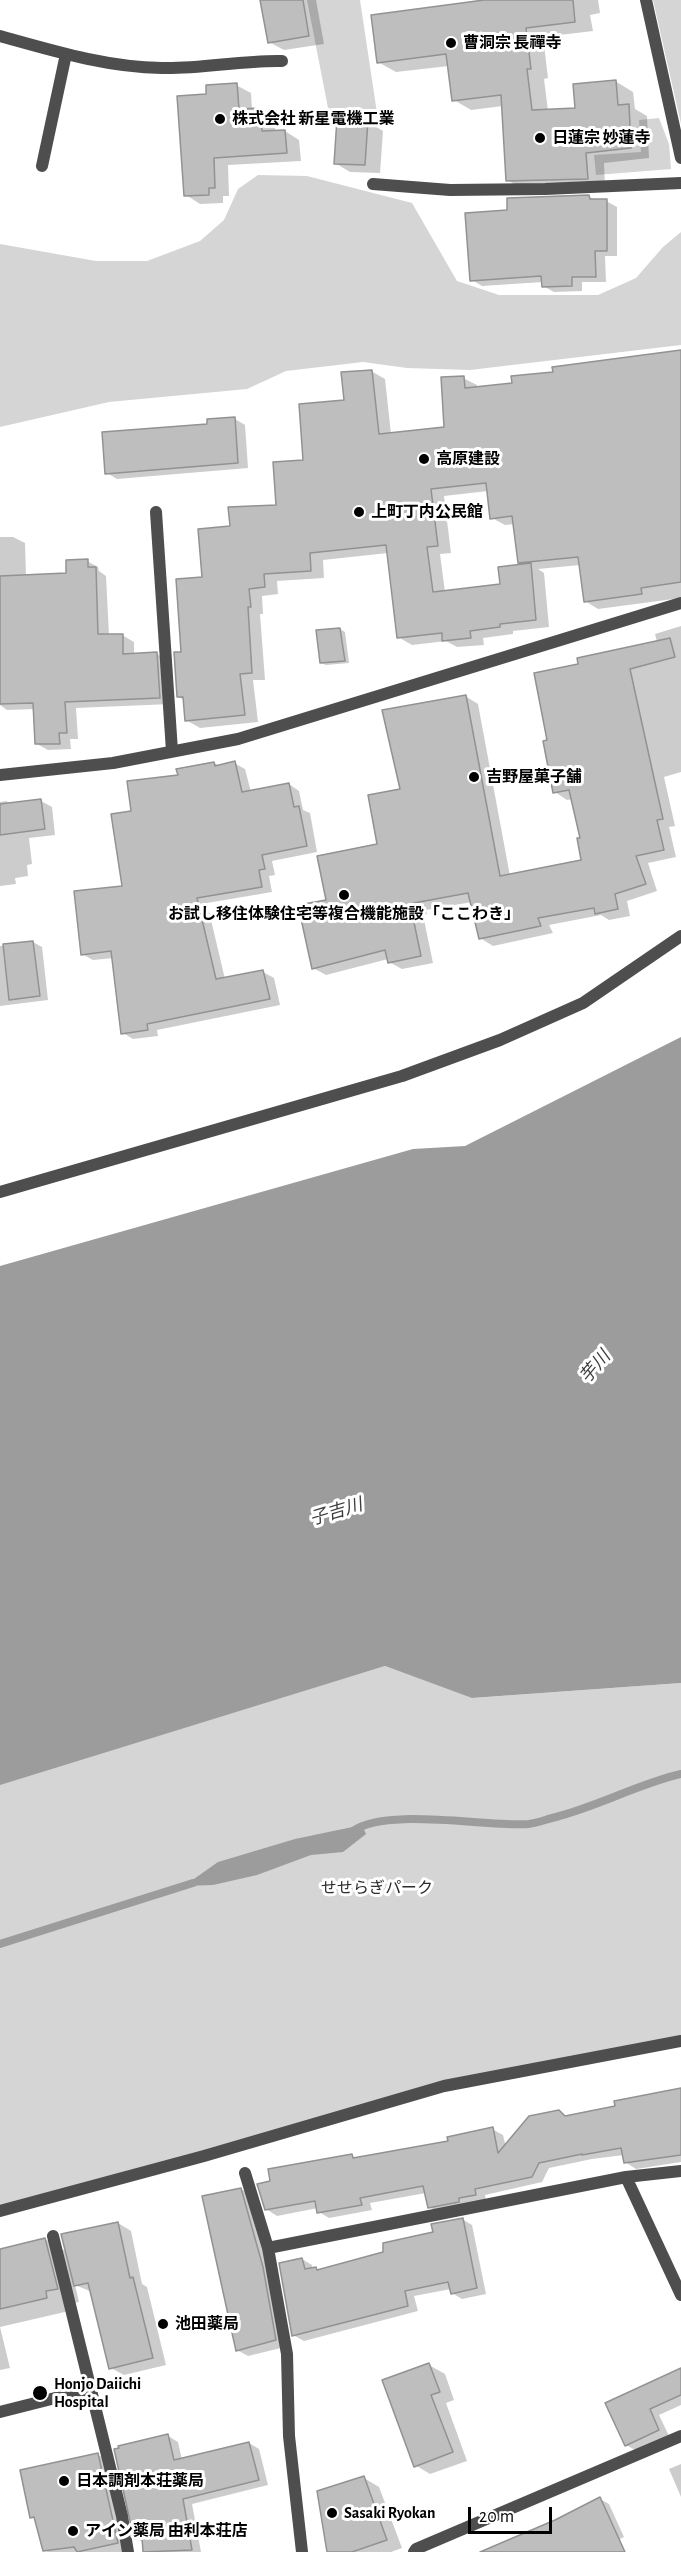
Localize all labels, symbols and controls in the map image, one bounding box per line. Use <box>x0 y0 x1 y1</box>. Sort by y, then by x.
place label: 曹洞宗 長禪寺 <box>463 33 561 53</box>
marker: 曹洞宗 長禪寺 <box>444 36 458 50</box>
place label: 株式会社 新星電機工業 <box>232 109 394 129</box>
marker: 株式会社 新星電機工業 <box>213 112 227 126</box>
place label: 日蓮宗 妙蓮寺 <box>552 128 650 148</box>
marker: 日蓮宗 妙蓮寺 <box>533 131 547 145</box>
place label: 高原建設 <box>436 449 500 469</box>
marker: 高原建設 <box>417 452 431 466</box>
place label: 上町丁内公民館 <box>371 502 483 522</box>
marker: 上町丁内公民館 <box>352 505 366 519</box>
place label: 吉野屋菓子舗 <box>486 767 582 787</box>
marker: 吉野屋菓子舗 <box>467 770 481 784</box>
marker: お試し移住体験住宅等複合機能施設「ここわき」 <box>337 888 351 902</box>
place label: お試し移住体験住宅等複合機能施設「ここわき」 <box>168 904 520 924</box>
water label: 芋川 <box>575 1346 615 1388</box>
water label: 子吉川 <box>307 1494 365 1530</box>
park label: せせらぎパーク <box>321 1878 433 1898</box>
place label: 池田薬局 <box>175 2314 239 2334</box>
marker: 池田薬局 <box>156 2317 170 2331</box>
place label: Honjo Daiichi Hospital <box>54 2374 141 2412</box>
marker: Honjo Daiichi Hospital <box>31 2384 49 2402</box>
place label: 日本調剤本荘薬局 <box>76 2471 204 2491</box>
marker: 日本調剤本荘薬局 <box>57 2474 71 2488</box>
scale bar <box>471 2495 555 2533</box>
place label: Sasaki Ryokan <box>344 2503 436 2523</box>
marker: Sasaki Ryokan <box>325 2506 339 2520</box>
text: 20 m <box>479 2508 514 2526</box>
place label: アイン薬局 由利本荘店 <box>85 2521 247 2541</box>
marker: アイン薬局 由利本荘店 <box>66 2524 80 2538</box>

